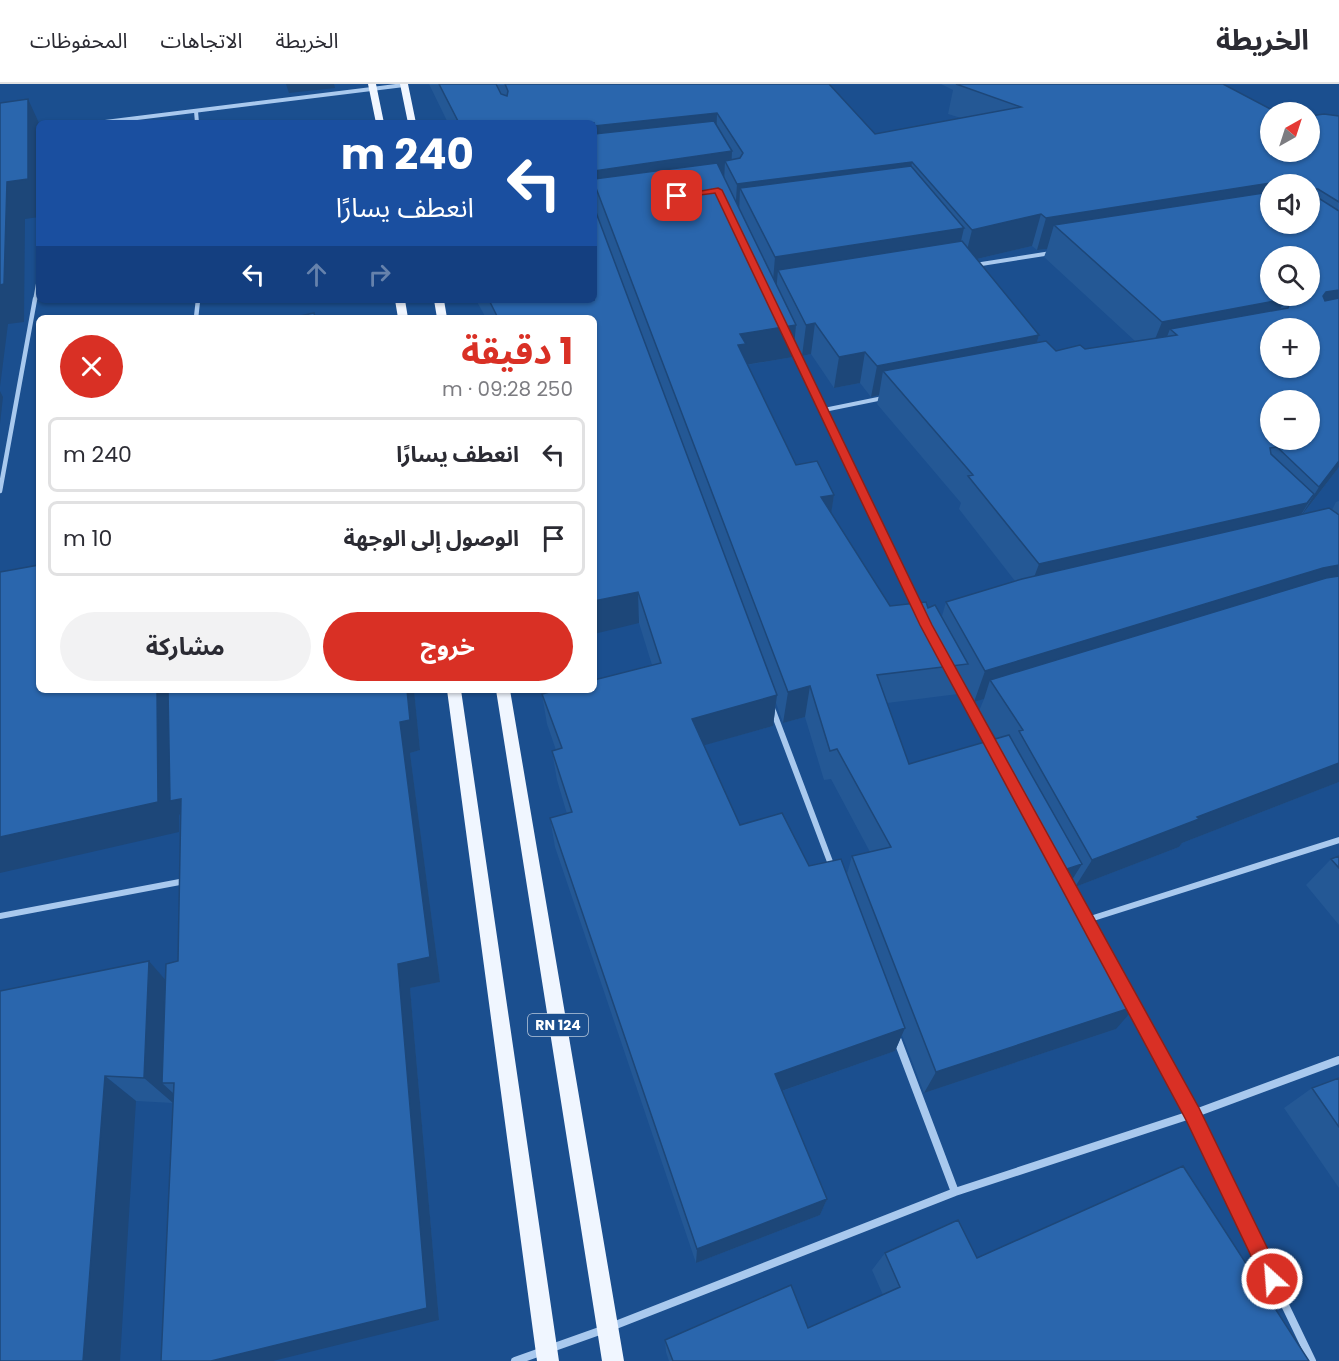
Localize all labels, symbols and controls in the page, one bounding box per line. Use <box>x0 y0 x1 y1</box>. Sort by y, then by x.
text: الخريطة <box>1216 21 1309 60</box>
text: المحفوظات <box>30 26 127 55</box>
text: الاتجاهات <box>160 26 242 55</box>
text: الخريطة <box>275 26 338 55</box>
north arrow <box>1260 102 1320 162</box>
map controls <box>1260 102 1320 450</box>
text: 240 m <box>341 125 474 184</box>
icon: left <box>495 144 573 222</box>
pin <box>651 170 702 221</box>
button: sound <box>1260 174 1320 234</box>
icon: arrive <box>660 179 693 212</box>
text: انعطف يسارًا <box>336 189 474 226</box>
button: search <box>1260 246 1320 306</box>
icon: left <box>237 258 270 291</box>
icon: ahead <box>300 258 333 291</box>
icon: right <box>363 258 396 291</box>
button: + <box>1260 318 1320 378</box>
text: 1 دقيقة <box>461 326 573 377</box>
button: close <box>60 335 123 398</box>
text: 250 m · 09:28 <box>442 375 573 403</box>
button: − <box>1260 390 1320 450</box>
icon: left <box>537 438 570 471</box>
text: 240 m <box>63 439 132 470</box>
text: انعطف يسارًا <box>396 439 519 470</box>
icon: arrive <box>537 522 570 555</box>
text: 10 m <box>63 523 112 554</box>
text: الوصول إلى الوجهة <box>344 523 519 554</box>
button: مشاركة <box>60 612 311 681</box>
button: خروج <box>323 612 573 681</box>
road number: RN 124 <box>528 1014 588 1036</box>
position arrow <box>1240 1247 1304 1311</box>

